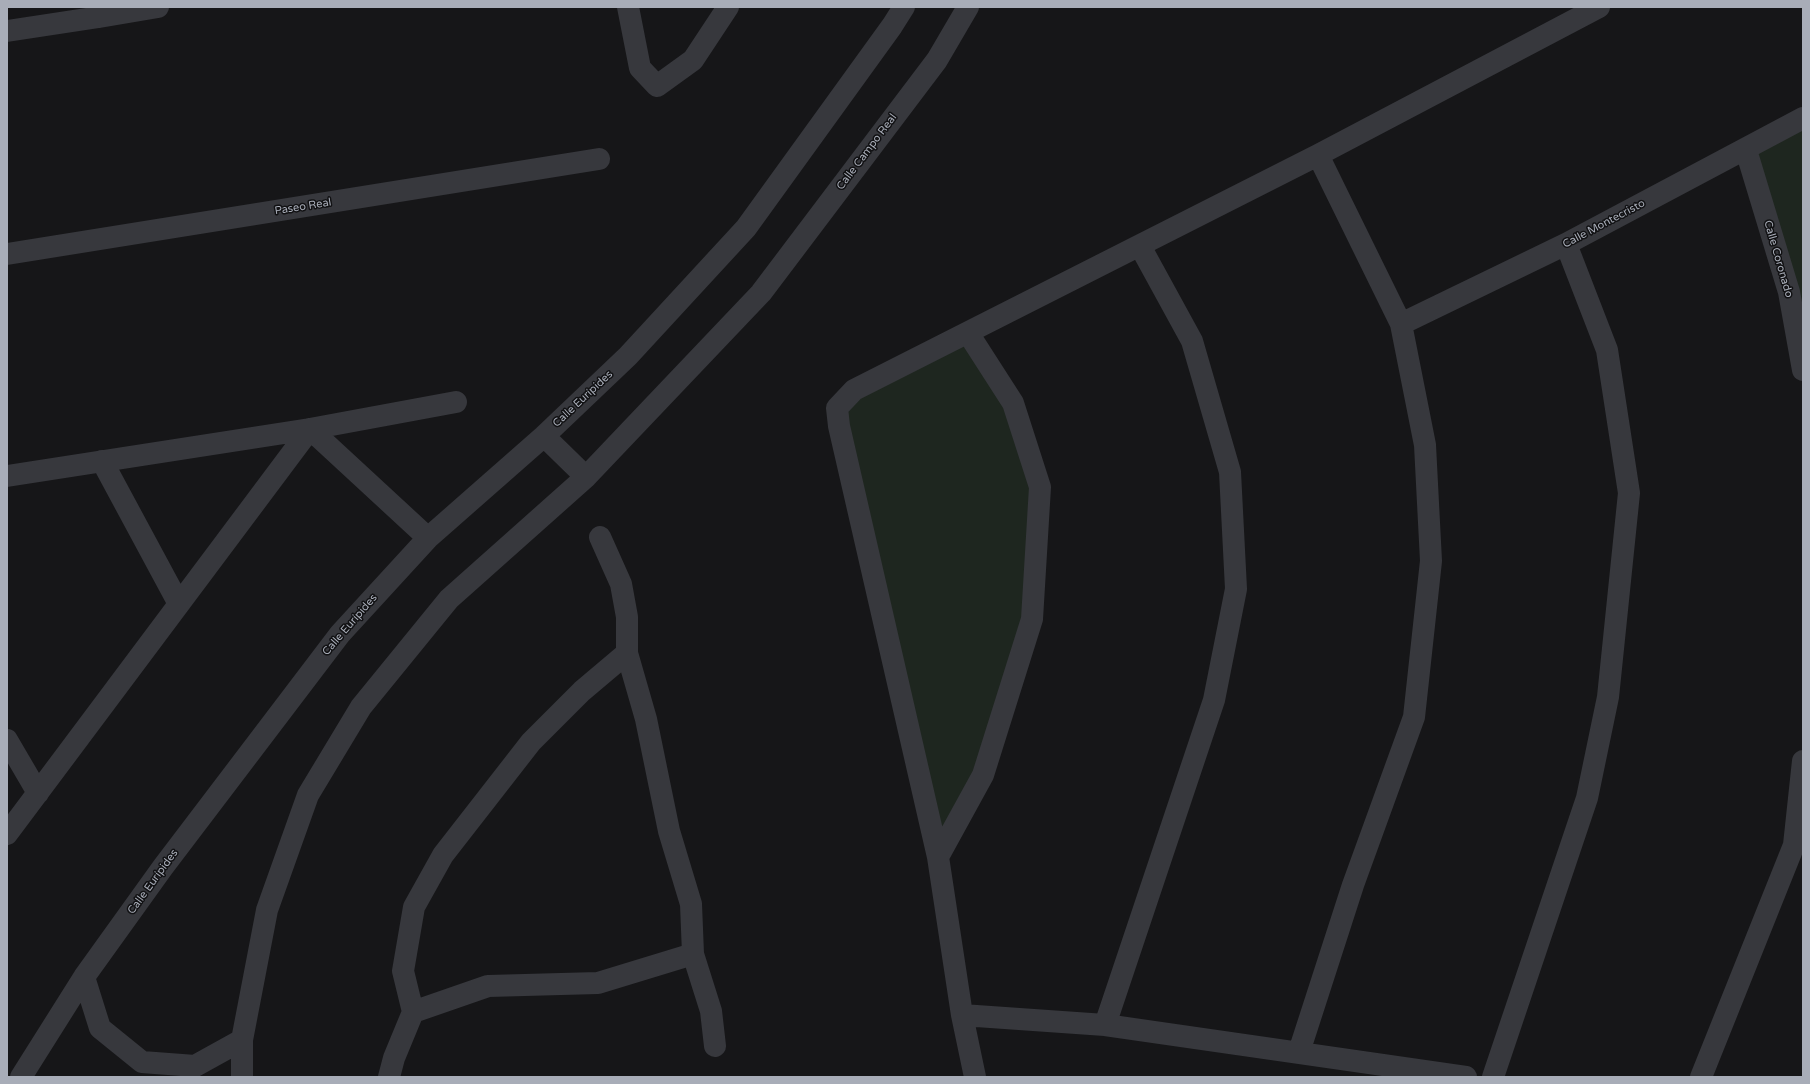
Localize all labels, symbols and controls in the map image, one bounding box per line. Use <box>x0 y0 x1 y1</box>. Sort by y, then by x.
street label: Calle Campo Real <box>834 111 900 193</box>
street label: Paseo Real <box>274 196 332 218</box>
street label: Calle Montecristo <box>1561 197 1647 251</box>
street label: Calle Coronado <box>1761 219 1795 299</box>
street label: Calle Eurípides <box>550 368 616 430</box>
street label: Calle Eurípides <box>320 592 380 658</box>
street label: Calle Eurípides <box>125 847 181 917</box>

